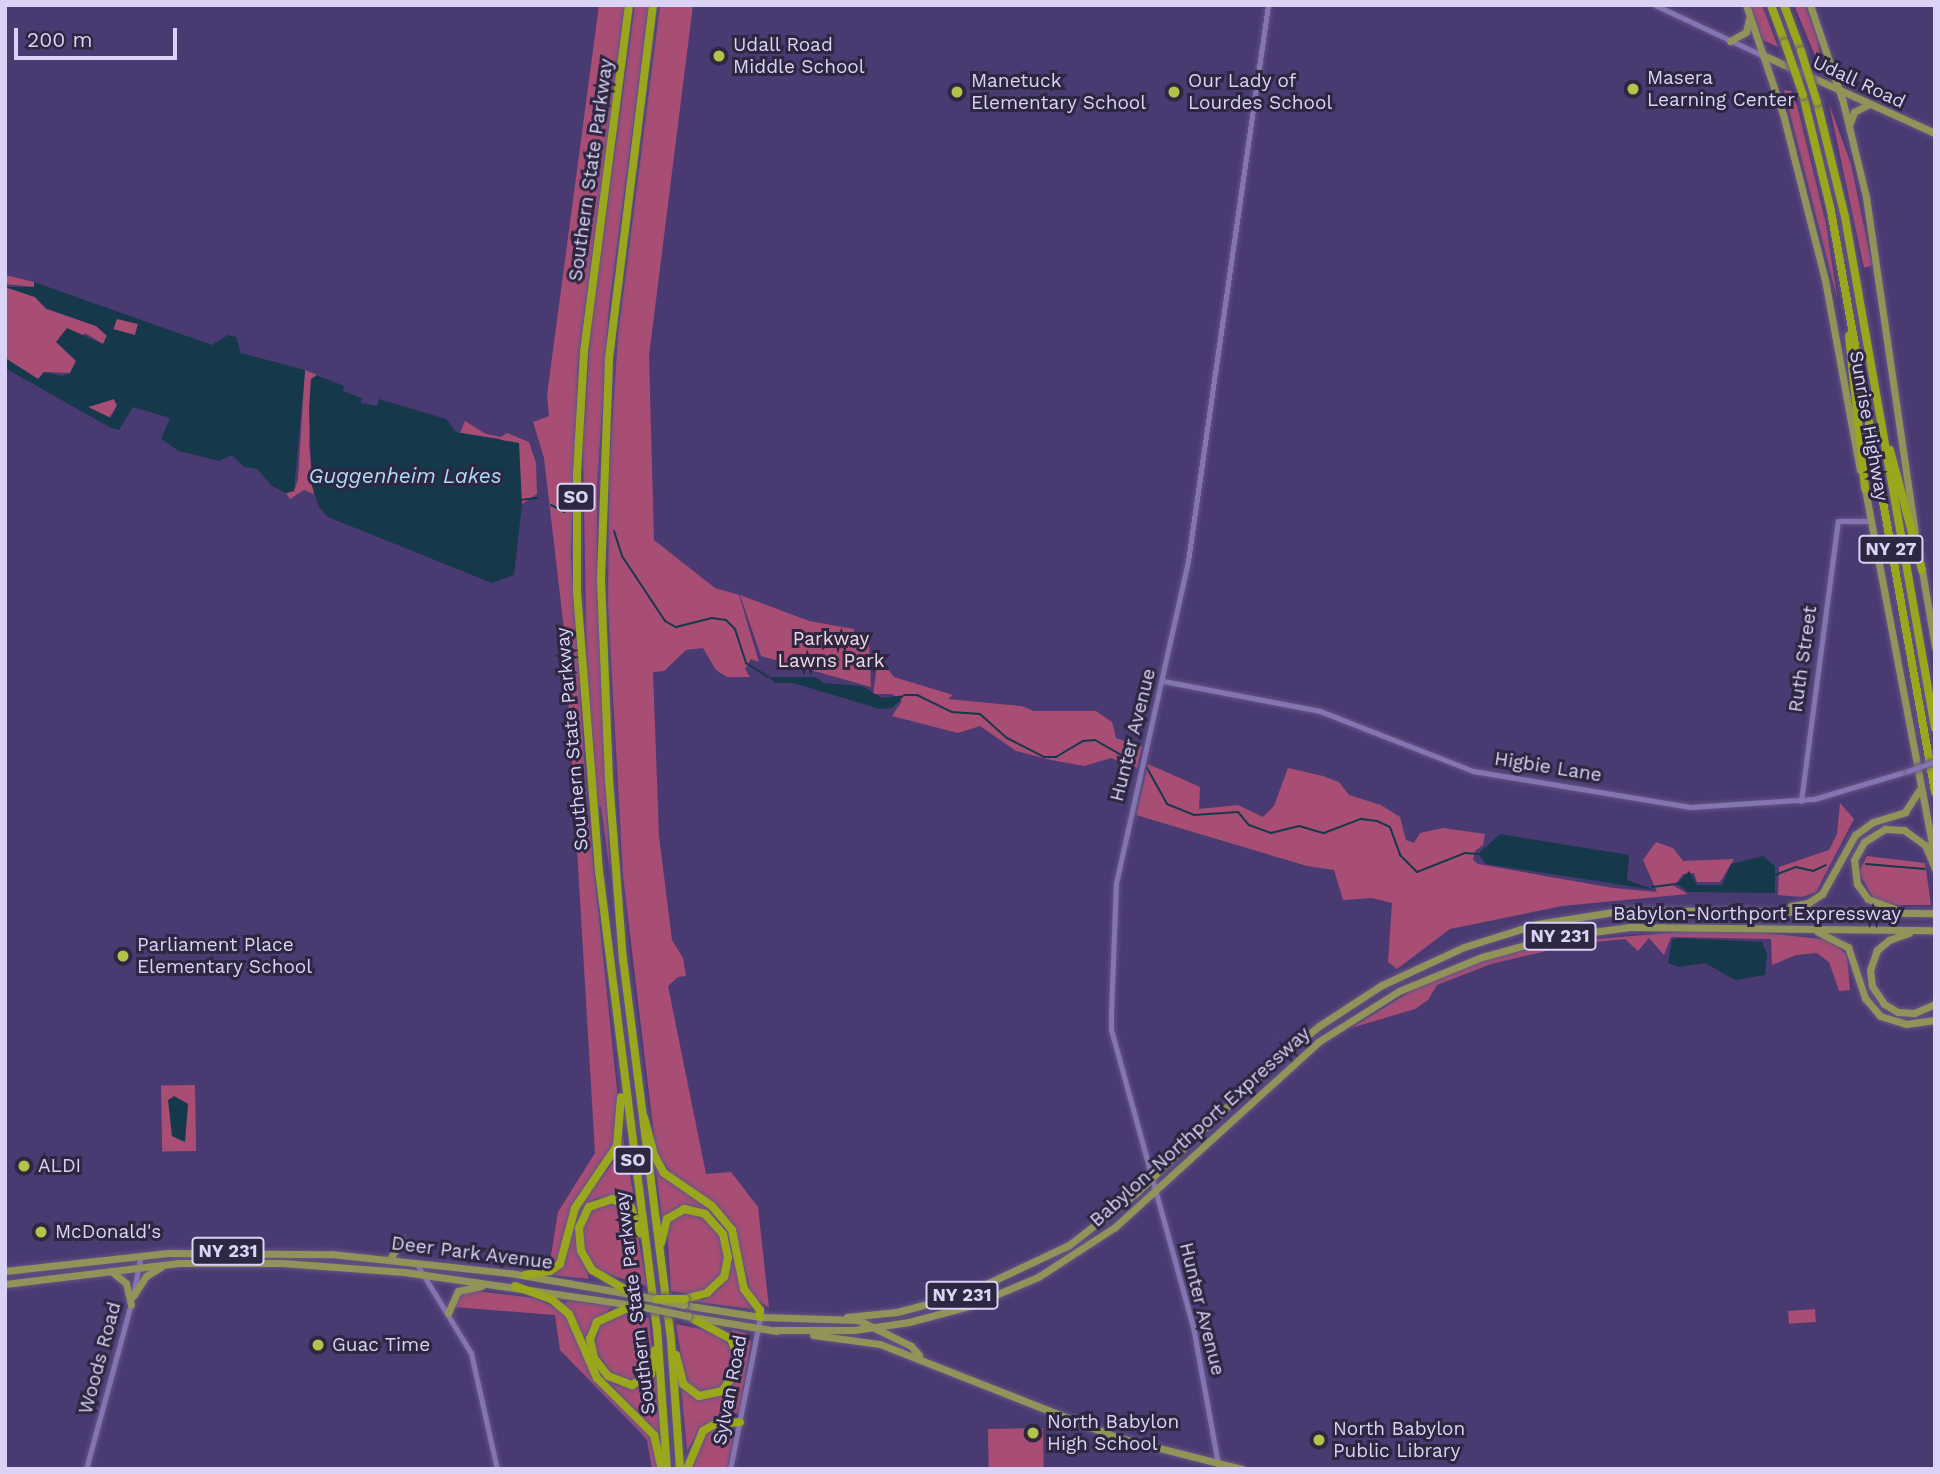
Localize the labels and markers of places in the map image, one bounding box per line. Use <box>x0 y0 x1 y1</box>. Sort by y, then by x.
place label: Udall Road Middle School <box>733 34 865 78</box>
marker: Udall Road Middle School <box>711 48 727 64</box>
place label: Masera Learning Center <box>1647 67 1795 111</box>
place label: Manetuck Elementary School <box>971 70 1147 114</box>
place label: Our Lady of Lourdes School <box>1188 70 1332 114</box>
marker: Masera Learning Center <box>1625 81 1641 97</box>
marker: Manetuck Elementary School <box>949 84 965 100</box>
marker: Our Lady of Lourdes School <box>1166 84 1182 100</box>
place label: Parliament Place Elementary School <box>137 934 313 978</box>
marker: Parliament Place Elementary School <box>115 948 131 964</box>
place label: ALDI <box>38 1155 81 1177</box>
marker: ALDI <box>16 1158 32 1174</box>
place label: McDonald's <box>55 1221 161 1243</box>
marker: McDonald's <box>33 1224 49 1240</box>
place label: Guac Time <box>332 1334 431 1356</box>
marker: Guac Time <box>310 1337 326 1353</box>
place label: North Babylon High School <box>1047 1411 1179 1455</box>
place label: North Babylon Public Library <box>1333 1418 1465 1462</box>
marker: North Babylon High School <box>1025 1425 1041 1441</box>
marker: North Babylon Public Library <box>1311 1432 1327 1448</box>

